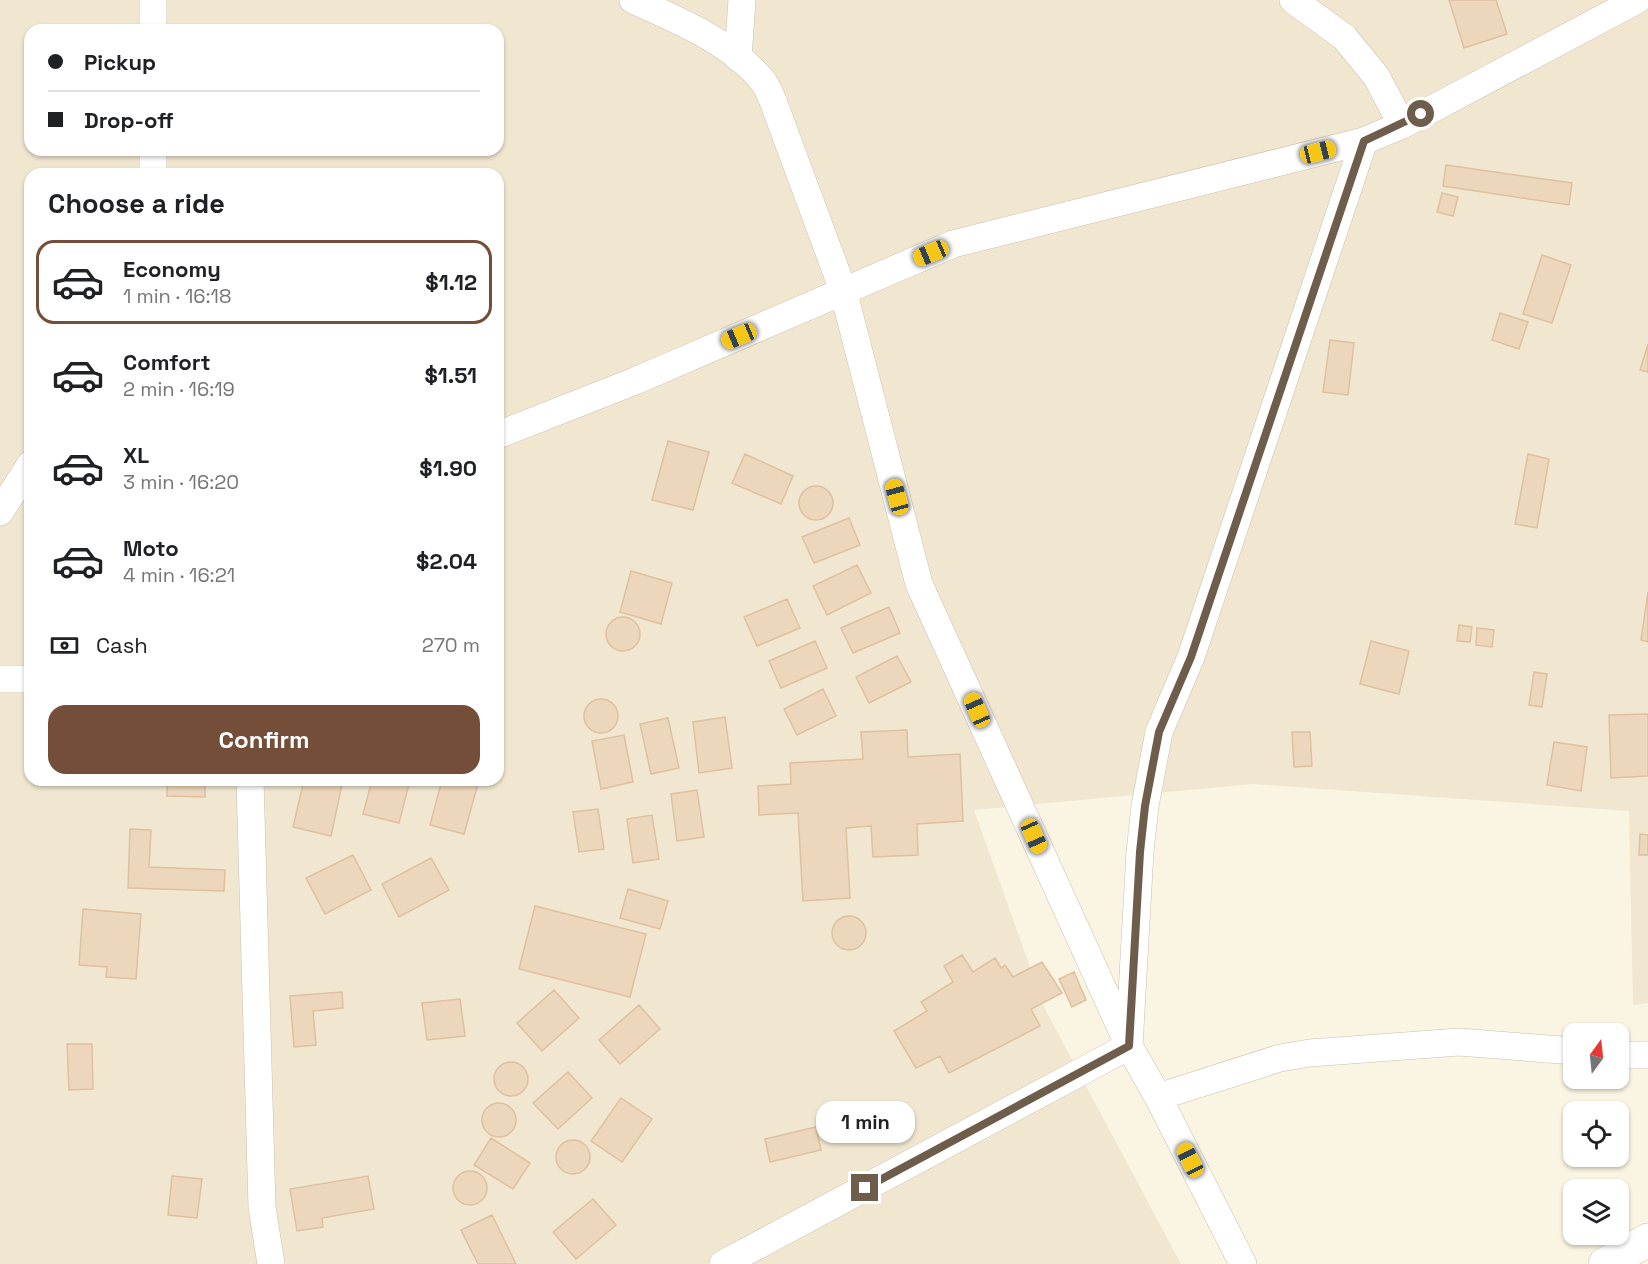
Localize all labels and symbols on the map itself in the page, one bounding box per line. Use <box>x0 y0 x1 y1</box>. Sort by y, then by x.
route start <box>1407 100 1434 127</box>
car <box>1298 139 1338 165</box>
car <box>911 238 951 268</box>
car <box>719 321 759 351</box>
car <box>884 477 910 517</box>
car <box>961 690 993 730</box>
car <box>1018 816 1050 856</box>
north arrow <box>1563 1023 1629 1089</box>
callout: 1 min <box>816 1101 914 1143</box>
car <box>1174 1140 1206 1180</box>
route end <box>851 1174 878 1201</box>

